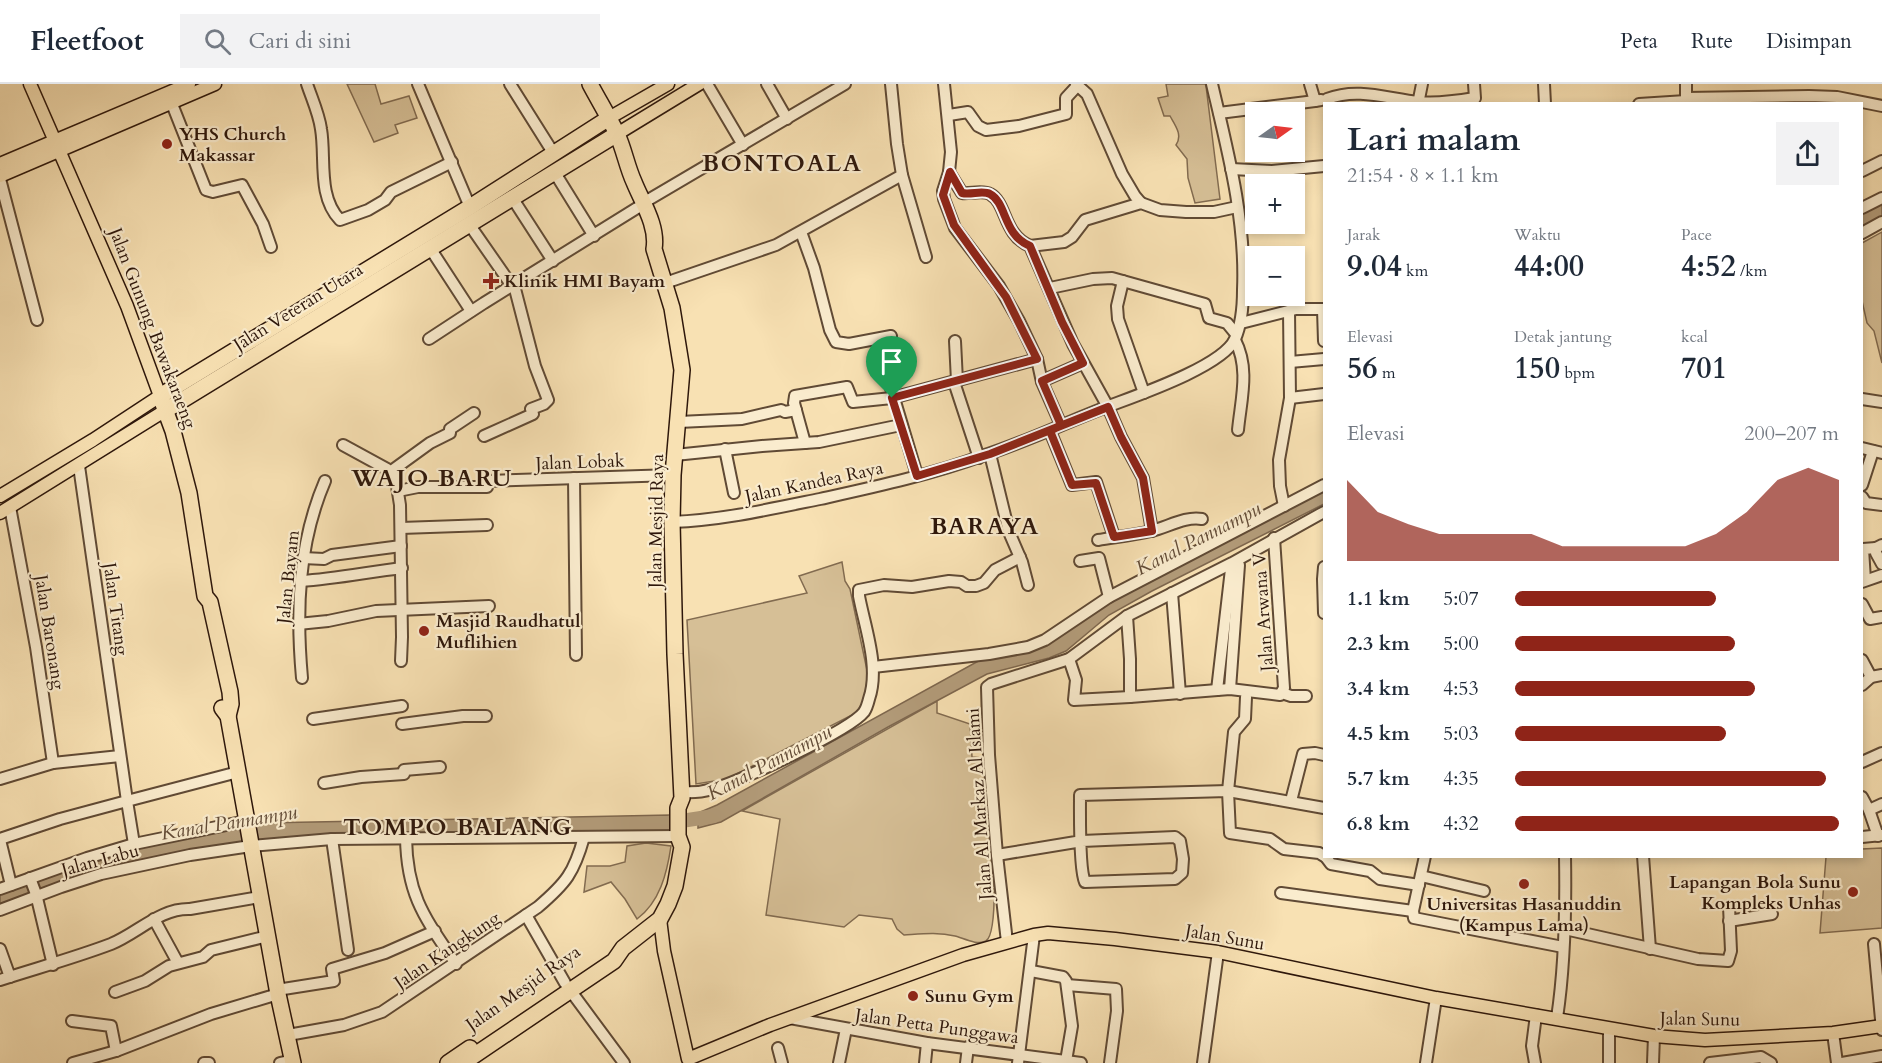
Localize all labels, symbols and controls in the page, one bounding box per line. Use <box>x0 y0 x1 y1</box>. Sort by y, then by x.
search box <box>180 14 600 68</box>
text: Fleetfoot <box>30 22 144 60</box>
icon: search <box>201 25 234 58</box>
text: Cari di sini <box>249 26 351 56</box>
text: Peta <box>1620 27 1658 56</box>
text: Rute <box>1691 27 1733 56</box>
text: Disimpan <box>1766 27 1852 56</box>
north arrow <box>1245 102 1305 162</box>
map controls <box>1245 102 1305 306</box>
text: Lari malam <box>1347 117 1520 162</box>
place label: YHS Church Makassar <box>179 122 286 168</box>
button: share <box>1776 122 1839 185</box>
marker: YHS Church Makassar <box>160 137 174 151</box>
district label: BONTOALA <box>702 147 862 180</box>
text: 21:54 · 8 × 1.1 km <box>1347 162 1499 189</box>
button: + <box>1245 174 1305 234</box>
street label: Jalan Gunung Bawakaraeng <box>102 221 203 433</box>
text: Jarak <box>1347 224 1381 246</box>
text: Waktu <box>1514 224 1561 246</box>
text: Pace <box>1681 224 1712 246</box>
button: − <box>1245 246 1305 306</box>
text: 9.04 <box>1347 246 1402 287</box>
text: 44:00 <box>1514 246 1584 287</box>
text: 4:52 <box>1681 246 1736 287</box>
street label: Jalan Veteran Utara <box>226 257 368 359</box>
text: km <box>1402 260 1428 282</box>
text: /km <box>1736 260 1767 282</box>
place label: Klinik HMI Bayam <box>504 269 666 294</box>
marker: Klinik HMI Bayam <box>482 272 500 290</box>
text: Elevasi <box>1347 326 1393 348</box>
text: Detak jantung <box>1514 326 1612 348</box>
text: kcal <box>1681 326 1708 348</box>
pin <box>866 336 917 398</box>
icon: arrive <box>875 345 908 378</box>
text: 56 <box>1347 348 1378 389</box>
text: 150 <box>1514 348 1560 389</box>
text: 701 <box>1681 348 1727 389</box>
text: m <box>1378 362 1396 384</box>
text: bpm <box>1560 362 1595 384</box>
text: Elevasi <box>1347 420 1405 447</box>
text: 200–207 m <box>1744 420 1839 447</box>
street label: Jalan Lobak <box>532 448 625 477</box>
street label: Jalan Mesjid Raya <box>643 453 670 591</box>
street label: Jalan Kandea Raya <box>740 456 886 510</box>
district label: WAJO BARU <box>350 462 513 495</box>
water label: Kanal Pannampu <box>1131 495 1266 582</box>
district label: BARAYA <box>930 510 1040 543</box>
street label: Jalan Bayam <box>271 528 306 628</box>
street label: Jalan Arwana V <box>1247 551 1280 675</box>
street label: Jalan Titang <box>96 558 135 658</box>
street label: Jalan Baronang <box>28 570 71 692</box>
text: 1.1 km <box>1347 585 1410 612</box>
text: 5:07 <box>1443 585 1479 612</box>
place label: Masjid Raudhatul Muflihien <box>436 609 580 655</box>
marker: Masjid Raudhatul Muflihien <box>417 624 431 638</box>
text: 2.3 km <box>1347 630 1410 657</box>
text: 5:00 <box>1443 630 1479 657</box>
text: 3.4 km <box>1347 675 1410 702</box>
text: 4:53 <box>1443 675 1479 702</box>
street label: Jalan Al Markaz Al Islami <box>960 707 999 904</box>
water label: Kanal Pannampu <box>702 718 837 807</box>
text: 4.5 km <box>1347 720 1410 747</box>
text: 5:03 <box>1443 720 1479 747</box>
text: 5.7 km <box>1347 765 1410 792</box>
text: 4:35 <box>1443 765 1479 792</box>
water label: Kanal Pannampu <box>159 798 299 847</box>
text: 6.8 km <box>1347 810 1410 837</box>
text: 4:32 <box>1443 810 1479 837</box>
district label: TOMPO BALANG <box>343 811 573 844</box>
street label: Jalan Labu <box>56 838 142 884</box>
place label: Lapangan Bola Sunu Kompleks Unhas <box>1669 870 1841 916</box>
marker: Universitas Hasanuddin (Kampus Lama) <box>1517 877 1531 891</box>
marker: Lapangan Bola Sunu Kompleks Unhas <box>1846 885 1860 899</box>
place label: Universitas Hasanuddin (Kampus Lama) <box>1426 892 1622 938</box>
street label: Jalan Kangkung <box>387 905 506 997</box>
street label: Jalan Sunu <box>1180 918 1267 957</box>
street label: Jalan Mesjid Raya <box>459 939 586 1039</box>
place label: Sunu Gym <box>925 984 1014 1009</box>
marker: Sunu Gym <box>906 989 920 1003</box>
street label: Jalan Petta Punggawa <box>851 1002 1021 1050</box>
street label: Jalan Sunu <box>1657 1006 1740 1033</box>

